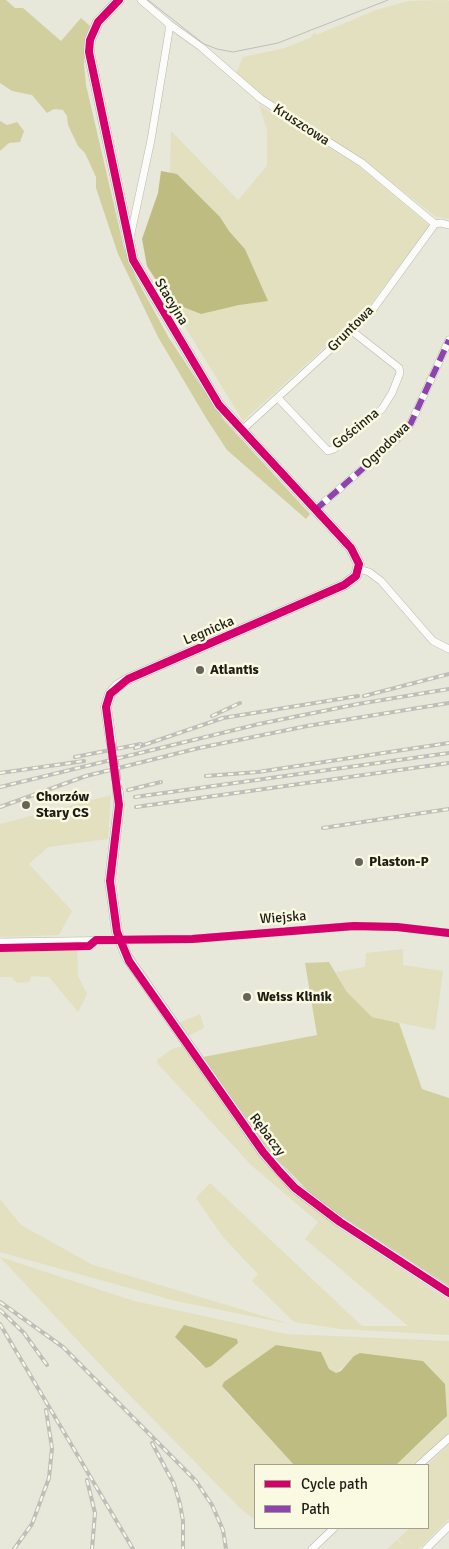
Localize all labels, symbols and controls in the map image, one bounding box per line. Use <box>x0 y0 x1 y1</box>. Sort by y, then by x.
street label: Kruszcowa <box>270 101 332 149</box>
street label: Stacyjna <box>151 276 191 328</box>
street label: Gruntowa <box>324 302 378 356</box>
street label: Gościnna <box>329 405 383 453</box>
street label: Ogrodowa <box>358 419 414 473</box>
street label: Legnicka <box>181 613 237 649</box>
place label: Atlantis <box>210 662 259 678</box>
marker: Atlantis <box>194 664 206 676</box>
place label: Chorzów Stary CS <box>36 789 89 822</box>
marker: Chorzów Stary CS <box>20 799 32 811</box>
place label: Plaston-P <box>369 854 429 870</box>
marker: Plaston-P <box>353 856 365 868</box>
street label: Wiejska <box>259 908 307 928</box>
place label: Weiss Klinik <box>257 989 332 1005</box>
marker: Weiss Klinik <box>241 991 253 1003</box>
street label: Rębaczy <box>246 1110 288 1160</box>
legend <box>254 1464 429 1529</box>
text: Cycle path <box>301 1475 368 1493</box>
text: Path <box>301 1500 330 1518</box>

